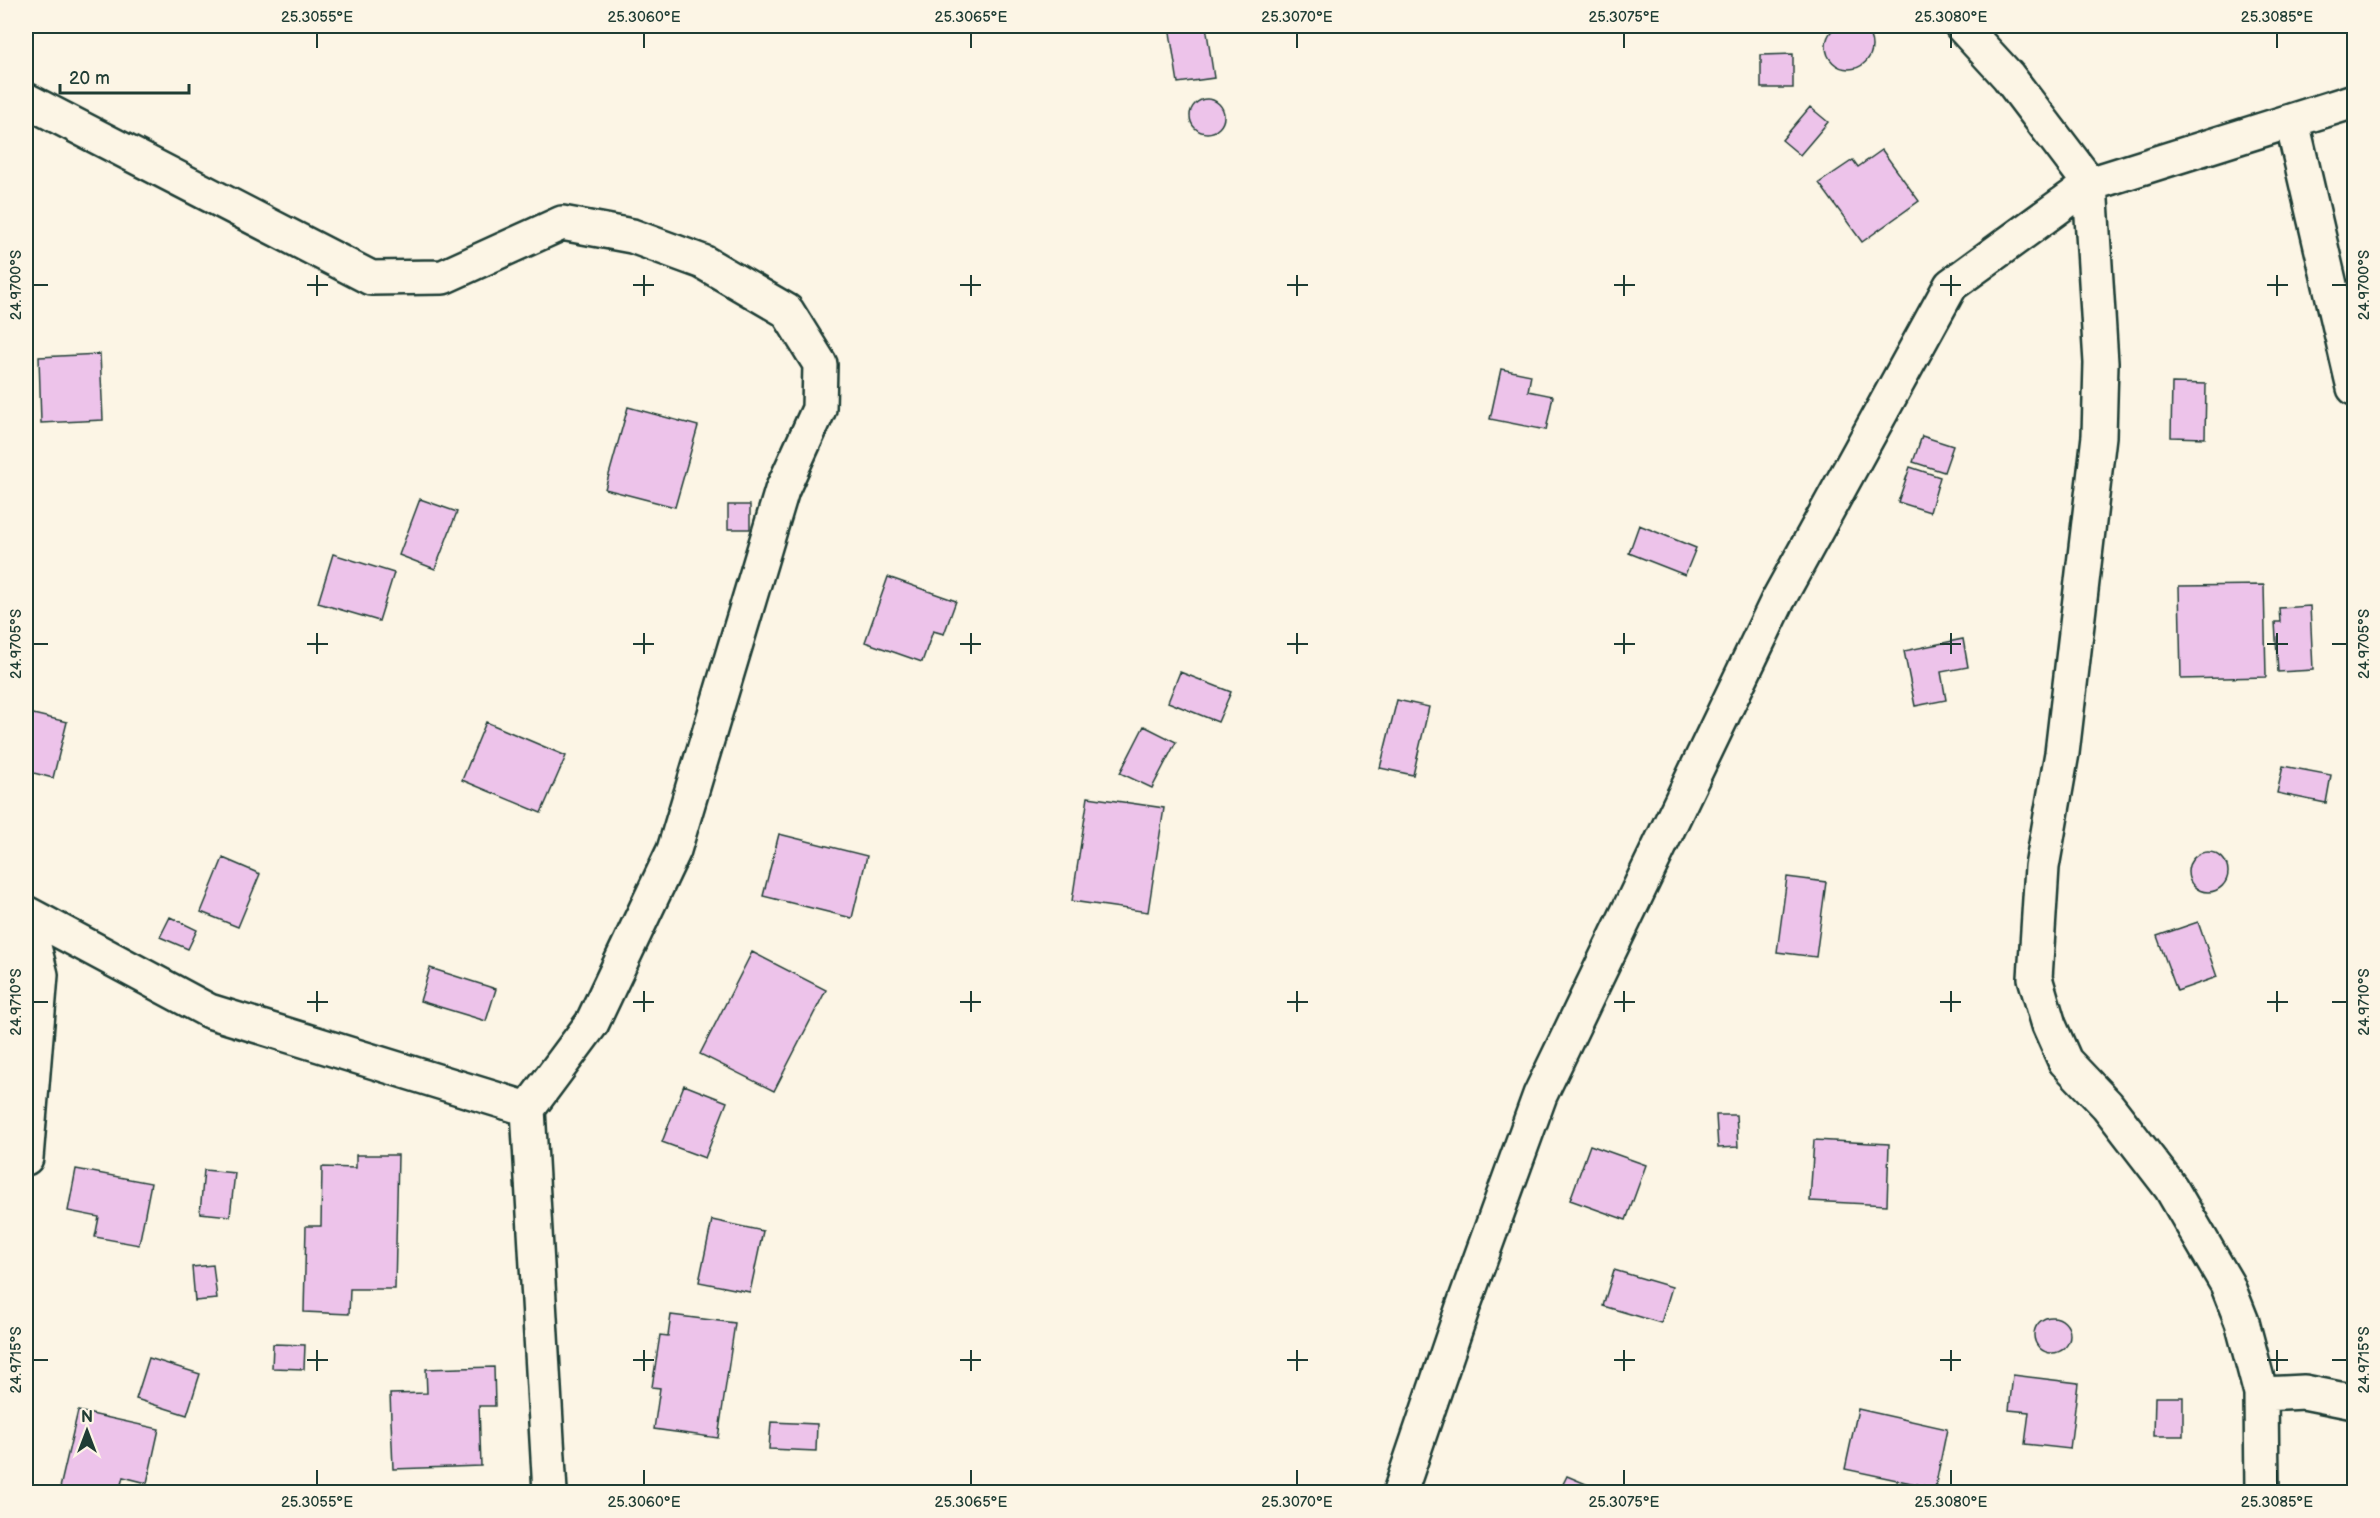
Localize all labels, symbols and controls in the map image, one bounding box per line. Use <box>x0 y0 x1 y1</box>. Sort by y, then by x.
text: 25.3055°E <box>281 8 353 27</box>
text: 25.3060°E <box>607 8 681 27</box>
text: 25.3065°E <box>935 8 1008 27</box>
text: 25.3070°E <box>1261 8 1333 27</box>
text: 25.3075°E <box>1589 8 1660 27</box>
text: 25.3080°E <box>1915 8 1988 27</box>
text: 25.3085°E <box>2241 8 2313 27</box>
scale bar <box>60 57 189 95</box>
text: 20 m <box>69 68 110 89</box>
text: 24.9700°S <box>7 250 26 320</box>
text: 24.9700°S <box>2355 250 2374 320</box>
text: 24.9705°S <box>7 609 26 679</box>
text: 24.9705°S <box>2355 609 2374 679</box>
text: 24.9710°S <box>7 968 26 1036</box>
text: 24.9710°S <box>2355 968 2374 1036</box>
text: 24.9715°S <box>7 1327 26 1393</box>
text: 24.9715°S <box>2355 1327 2374 1393</box>
north arrow <box>57 1401 117 1461</box>
text: N <box>81 1408 93 1427</box>
text: 25.3055°E <box>281 1493 353 1512</box>
text: 25.3060°E <box>607 1493 681 1512</box>
text: 25.3065°E <box>935 1493 1008 1512</box>
text: 25.3070°E <box>1261 1493 1333 1512</box>
text: 25.3075°E <box>1589 1493 1660 1512</box>
text: 25.3080°E <box>1915 1493 1988 1512</box>
text: 25.3085°E <box>2241 1493 2313 1512</box>

